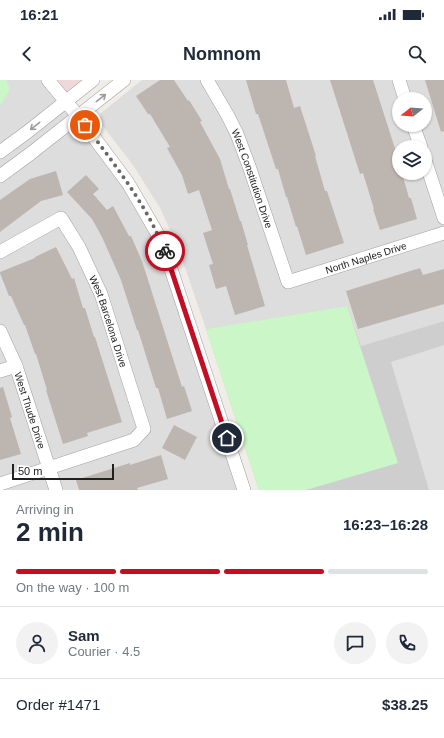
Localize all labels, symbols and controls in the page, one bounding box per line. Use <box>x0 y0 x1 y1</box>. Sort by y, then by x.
text: 16:21 <box>20 6 58 23</box>
icon: back <box>16 43 38 65</box>
icon: search <box>406 43 428 65</box>
text: Nomnom <box>183 44 261 64</box>
north arrow <box>392 92 432 132</box>
map controls <box>392 92 432 180</box>
one-way arrow <box>96 94 107 102</box>
pin <box>68 108 102 142</box>
icon: bag <box>74 114 96 136</box>
one-way arrow <box>30 121 41 130</box>
street label: West Constitution Drive <box>229 127 275 230</box>
button: layers <box>392 140 432 180</box>
courier <box>145 231 185 271</box>
icon: bike <box>154 240 176 262</box>
street label: North Naples Drive <box>324 240 408 276</box>
street label: West Barcelona Drive <box>87 274 129 369</box>
street label: West Thude Drive <box>12 371 47 450</box>
pin <box>210 421 244 455</box>
icon: home <box>216 427 238 449</box>
scale bar <box>12 462 114 481</box>
text: 50 m <box>18 465 42 477</box>
text: Arriving in <box>16 502 74 517</box>
text: 16:23–16:28 <box>343 516 428 533</box>
text: 2 min <box>16 517 84 547</box>
text: On the way · 100 m <box>16 580 129 595</box>
button: person <box>16 622 58 664</box>
button: chat <box>334 622 376 664</box>
button: phone <box>386 622 428 664</box>
text: Sam <box>68 627 100 644</box>
text: Courier · 4.5 <box>68 644 140 659</box>
text: Order #1471 <box>16 696 100 713</box>
text: $38.25 <box>382 696 428 713</box>

